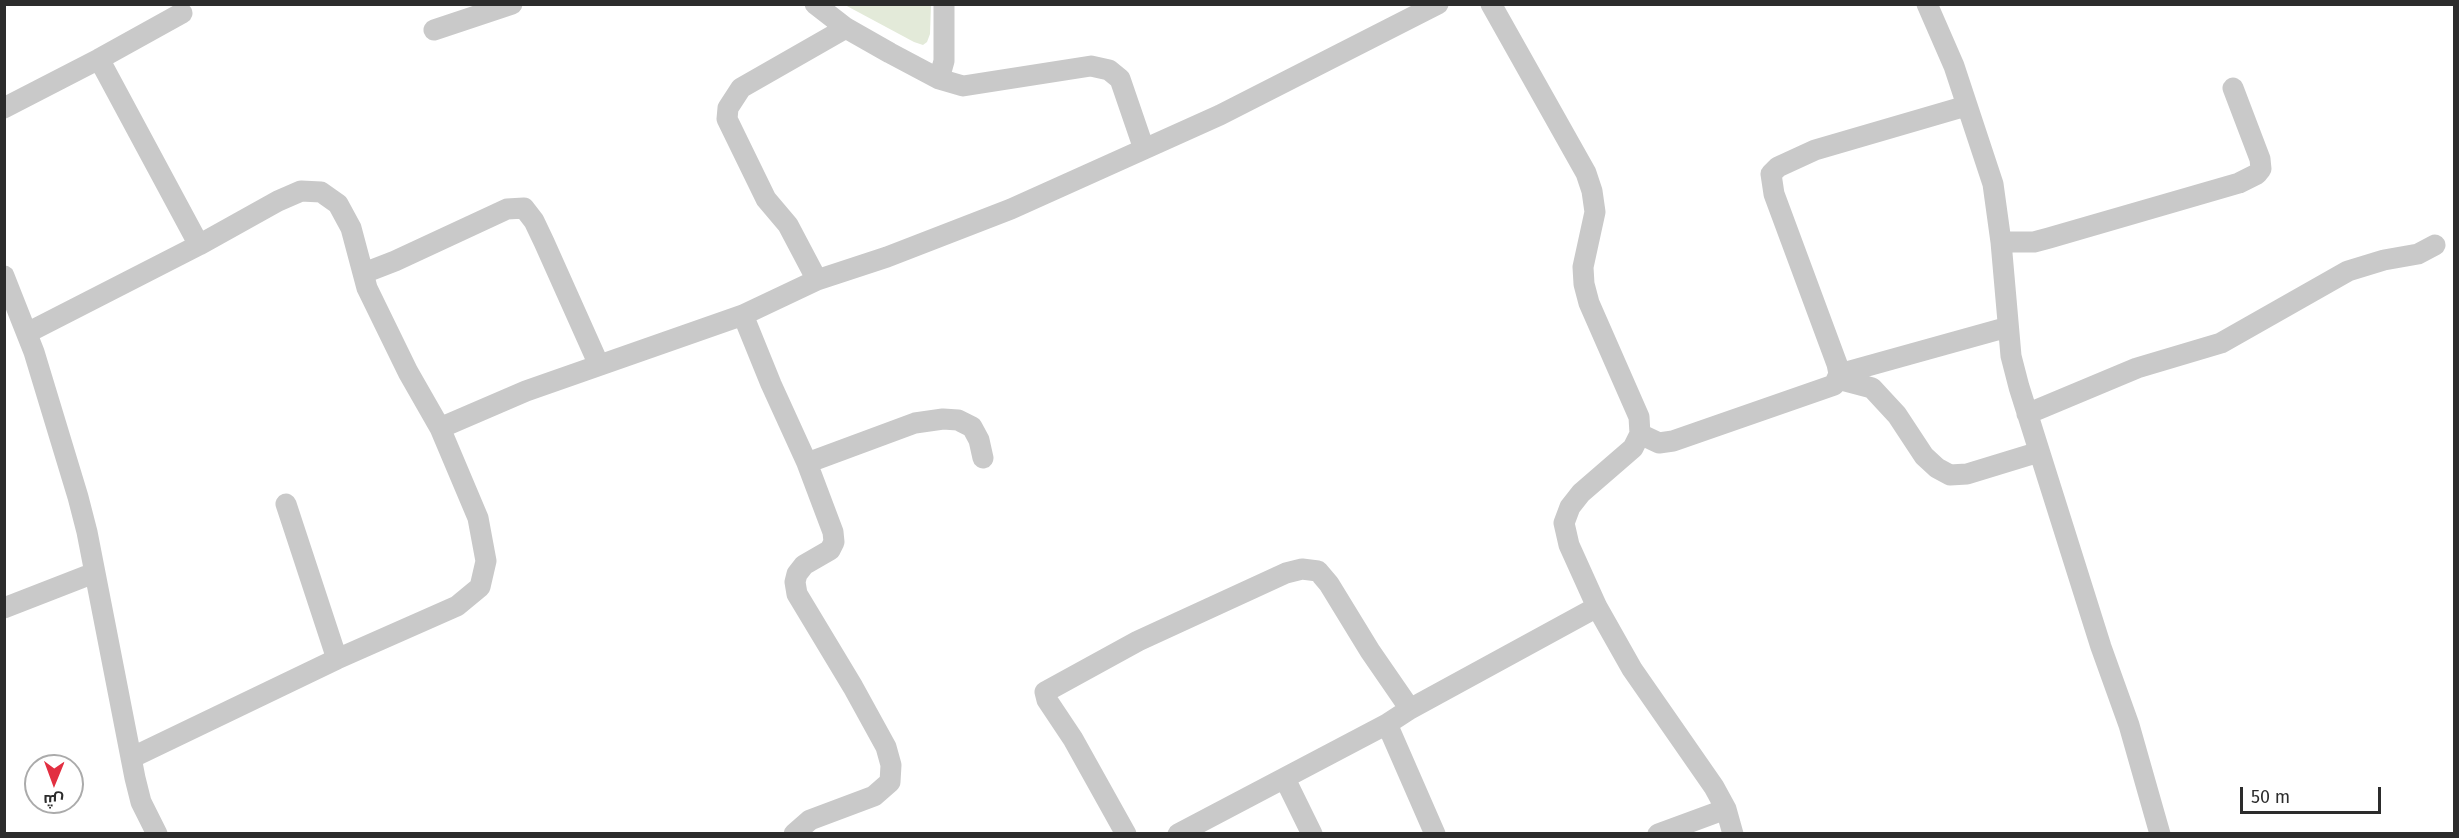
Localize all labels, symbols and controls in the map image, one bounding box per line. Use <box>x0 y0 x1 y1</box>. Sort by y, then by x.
north arrow <box>24 754 84 814</box>
scale bar <box>2243 775 2384 813</box>
text: 50 m <box>2251 786 2290 808</box>
text: ش <box>43 791 64 810</box>

